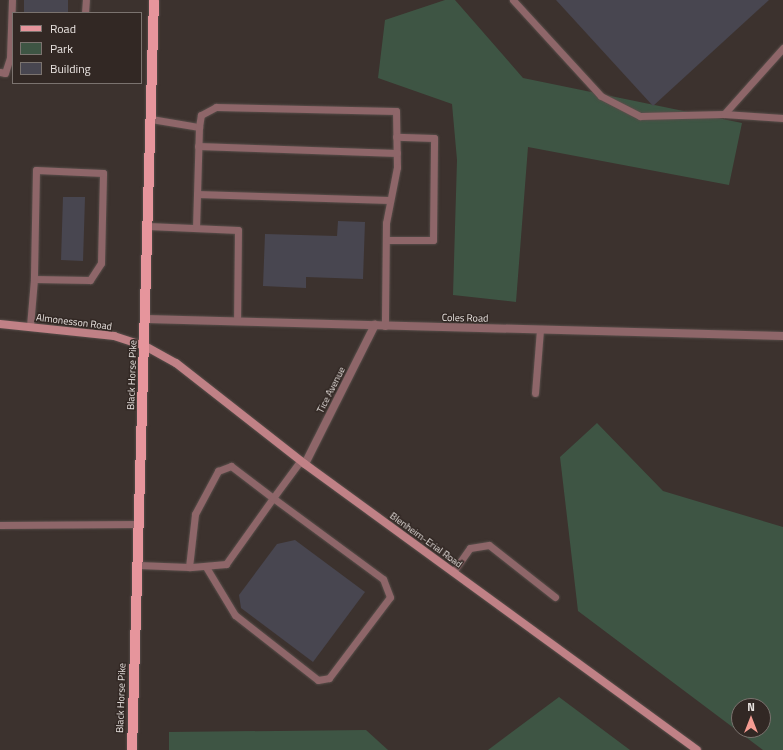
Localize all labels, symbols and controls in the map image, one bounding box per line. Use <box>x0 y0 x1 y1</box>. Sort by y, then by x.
legend <box>12 12 142 84</box>
text: Road <box>50 19 76 38</box>
text: Park <box>50 39 73 58</box>
text: Building <box>50 59 91 78</box>
street label: Almonesson Road <box>35 311 113 333</box>
street label: Coles Road <box>442 312 488 324</box>
street label: Black Horse Pike <box>125 340 139 410</box>
street label: Tice Avenue <box>314 365 348 415</box>
street label: Blenheim-Erial Road <box>387 510 465 570</box>
street label: Black Horse Pike <box>114 663 128 733</box>
north arrow <box>731 698 771 738</box>
text: N <box>747 699 755 715</box>

